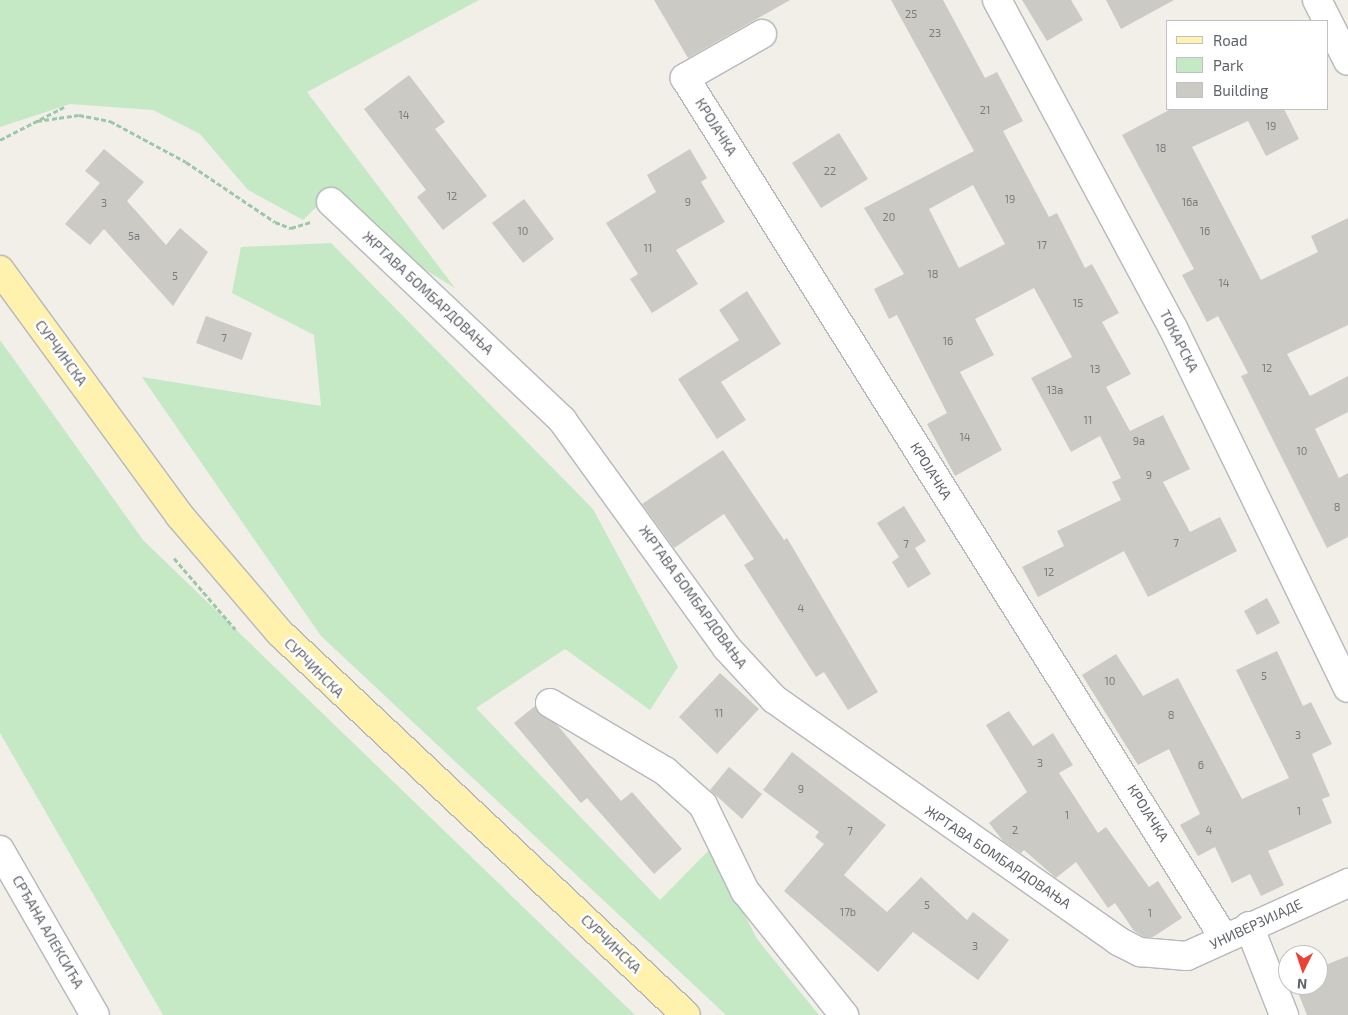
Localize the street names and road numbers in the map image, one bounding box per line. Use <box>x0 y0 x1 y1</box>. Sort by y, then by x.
street label: КРОЈАЧКА <box>692 95 740 159</box>
street label: ЖРТАВА БОМБАРДОВАЊА <box>359 228 497 358</box>
street label: ТОКАРСКА <box>1156 307 1202 375</box>
street label: СУРЧИНСКА <box>32 317 90 389</box>
street label: КРОЈАЧКА <box>907 439 955 503</box>
street label: ЖРТАВА БОМБАРДОВАЊА <box>636 522 750 672</box>
street label: СУРЧИНСКА <box>281 635 347 701</box>
street label: КРОЈАЧКА <box>1124 781 1172 845</box>
street label: ЖРТАВА БОМБАРДОВАЊА <box>922 802 1074 912</box>
street label: СРЂАНА АЛЕКСИЋА <box>9 872 87 992</box>
street label: УНИВЕРЗИЈАДЕ <box>1207 895 1305 953</box>
street label: СУРЧИНСКА <box>577 911 645 977</box>

